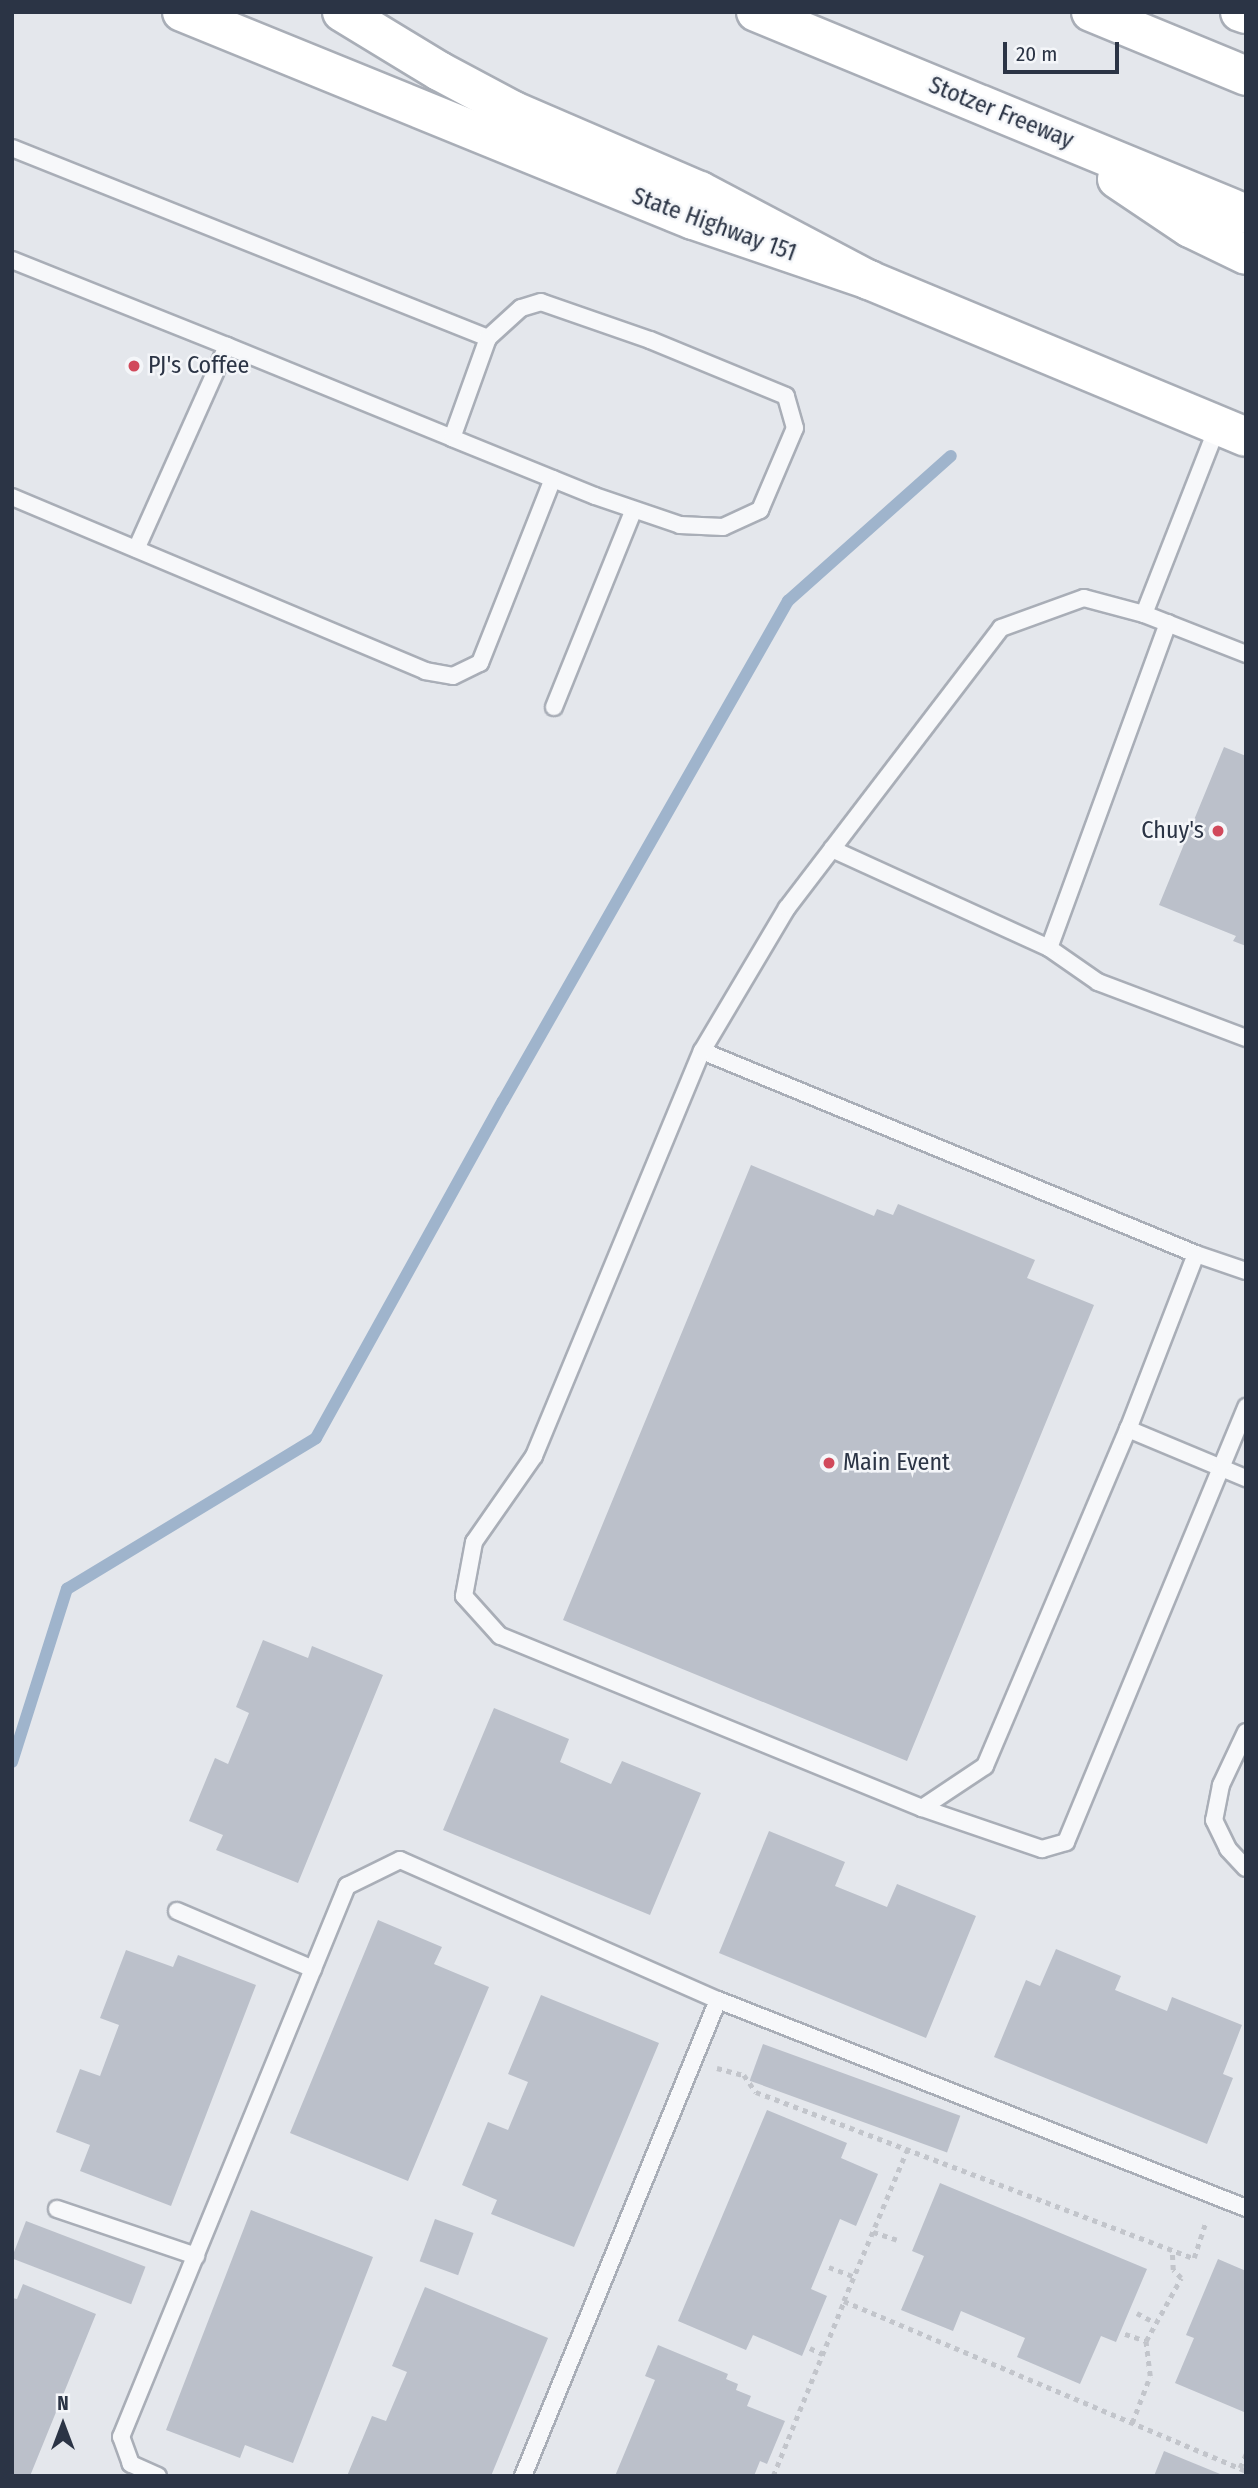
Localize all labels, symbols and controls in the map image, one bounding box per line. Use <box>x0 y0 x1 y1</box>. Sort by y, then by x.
scale bar <box>1006 28 1122 72</box>
text: 20 m <box>1016 41 1057 67</box>
street label: Stotzer Freeway <box>924 71 1078 155</box>
street label: State Highway 151 <box>628 182 800 268</box>
place label: PJ's Coffee <box>148 352 249 380</box>
marker: PJ's Coffee <box>126 358 142 374</box>
place label: Chuy's <box>1141 817 1204 845</box>
marker: Chuy's <box>1210 823 1226 839</box>
place label: Main Event <box>843 1449 950 1477</box>
marker: Main Event <box>821 1455 837 1471</box>
north arrow <box>28 2390 98 2460</box>
text: N <box>57 2392 69 2415</box>

